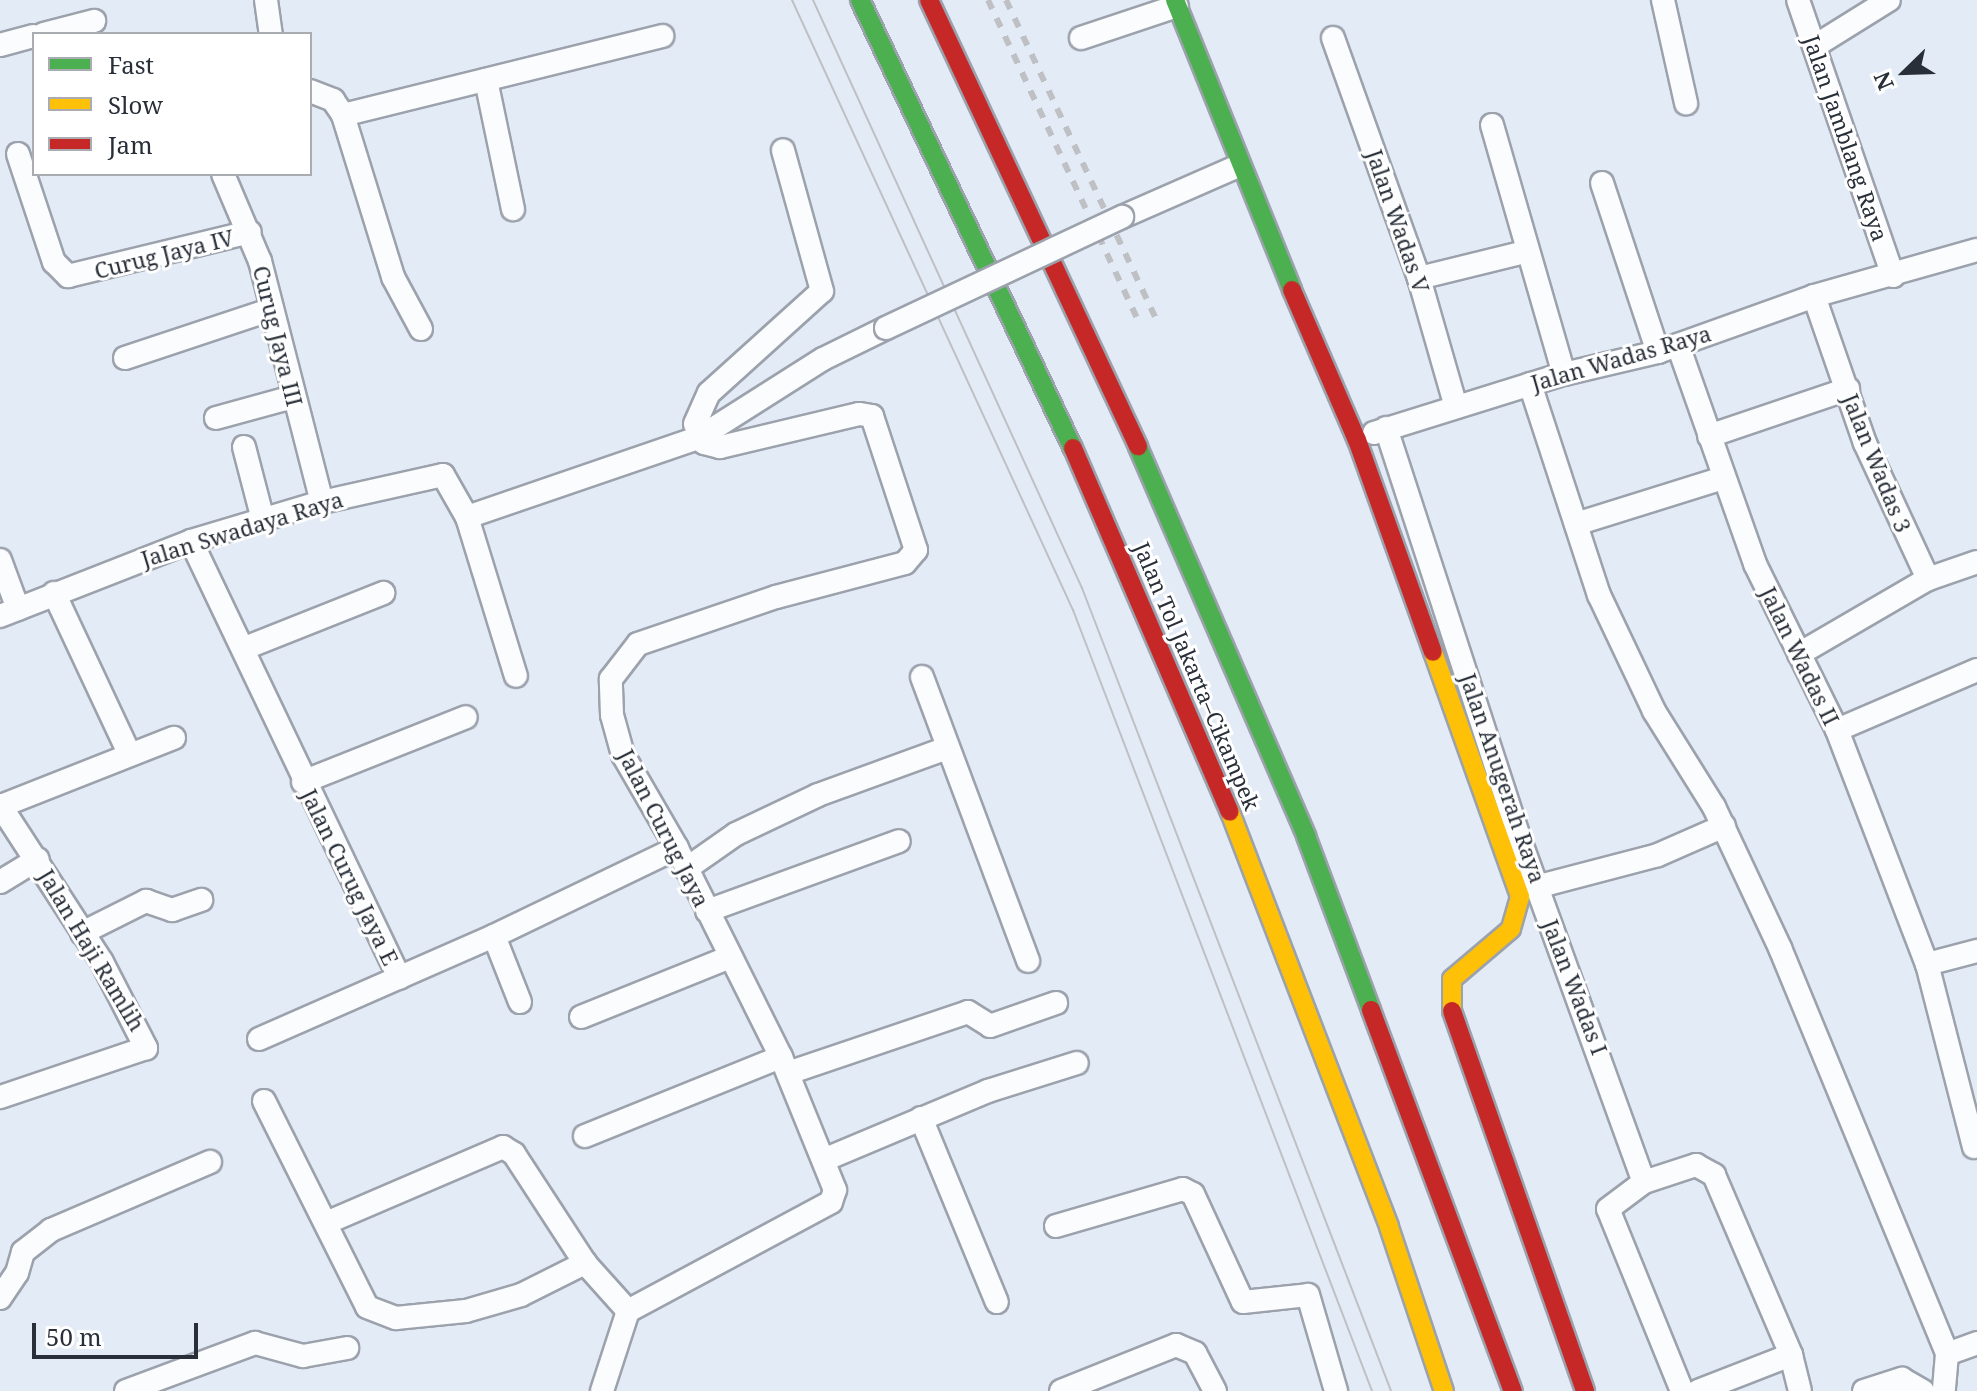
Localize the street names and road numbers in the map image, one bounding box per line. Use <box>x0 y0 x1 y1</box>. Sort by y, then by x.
street label: Jalan Jamblang Raya <box>1798 32 1894 244</box>
street label: Jalan Wadas V <box>1361 146 1435 296</box>
street label: Curug Jaya IV <box>92 224 236 284</box>
street label: Curug Jaya III <box>248 263 308 409</box>
street label: Jalan Wadas Raya <box>1528 320 1714 396</box>
street label: Jalan Wadas 3 <box>1837 390 1917 536</box>
street label: Jalan Swadaya Raya <box>138 486 346 572</box>
street label: Jalan Tol Jakarta–Cikampek <box>1128 538 1266 814</box>
street label: Jalan Wadas II <box>1755 582 1845 730</box>
street label: Jalan Anugerah Raya <box>1455 670 1551 886</box>
street label: Jalan Curug Jaya <box>613 745 715 911</box>
street label: Jalan Curug Jaya E <box>296 785 404 969</box>
street label: Jalan Haji Ramlih <box>33 864 151 1036</box>
street label: Jalan Wadas I <box>1537 916 1613 1058</box>

